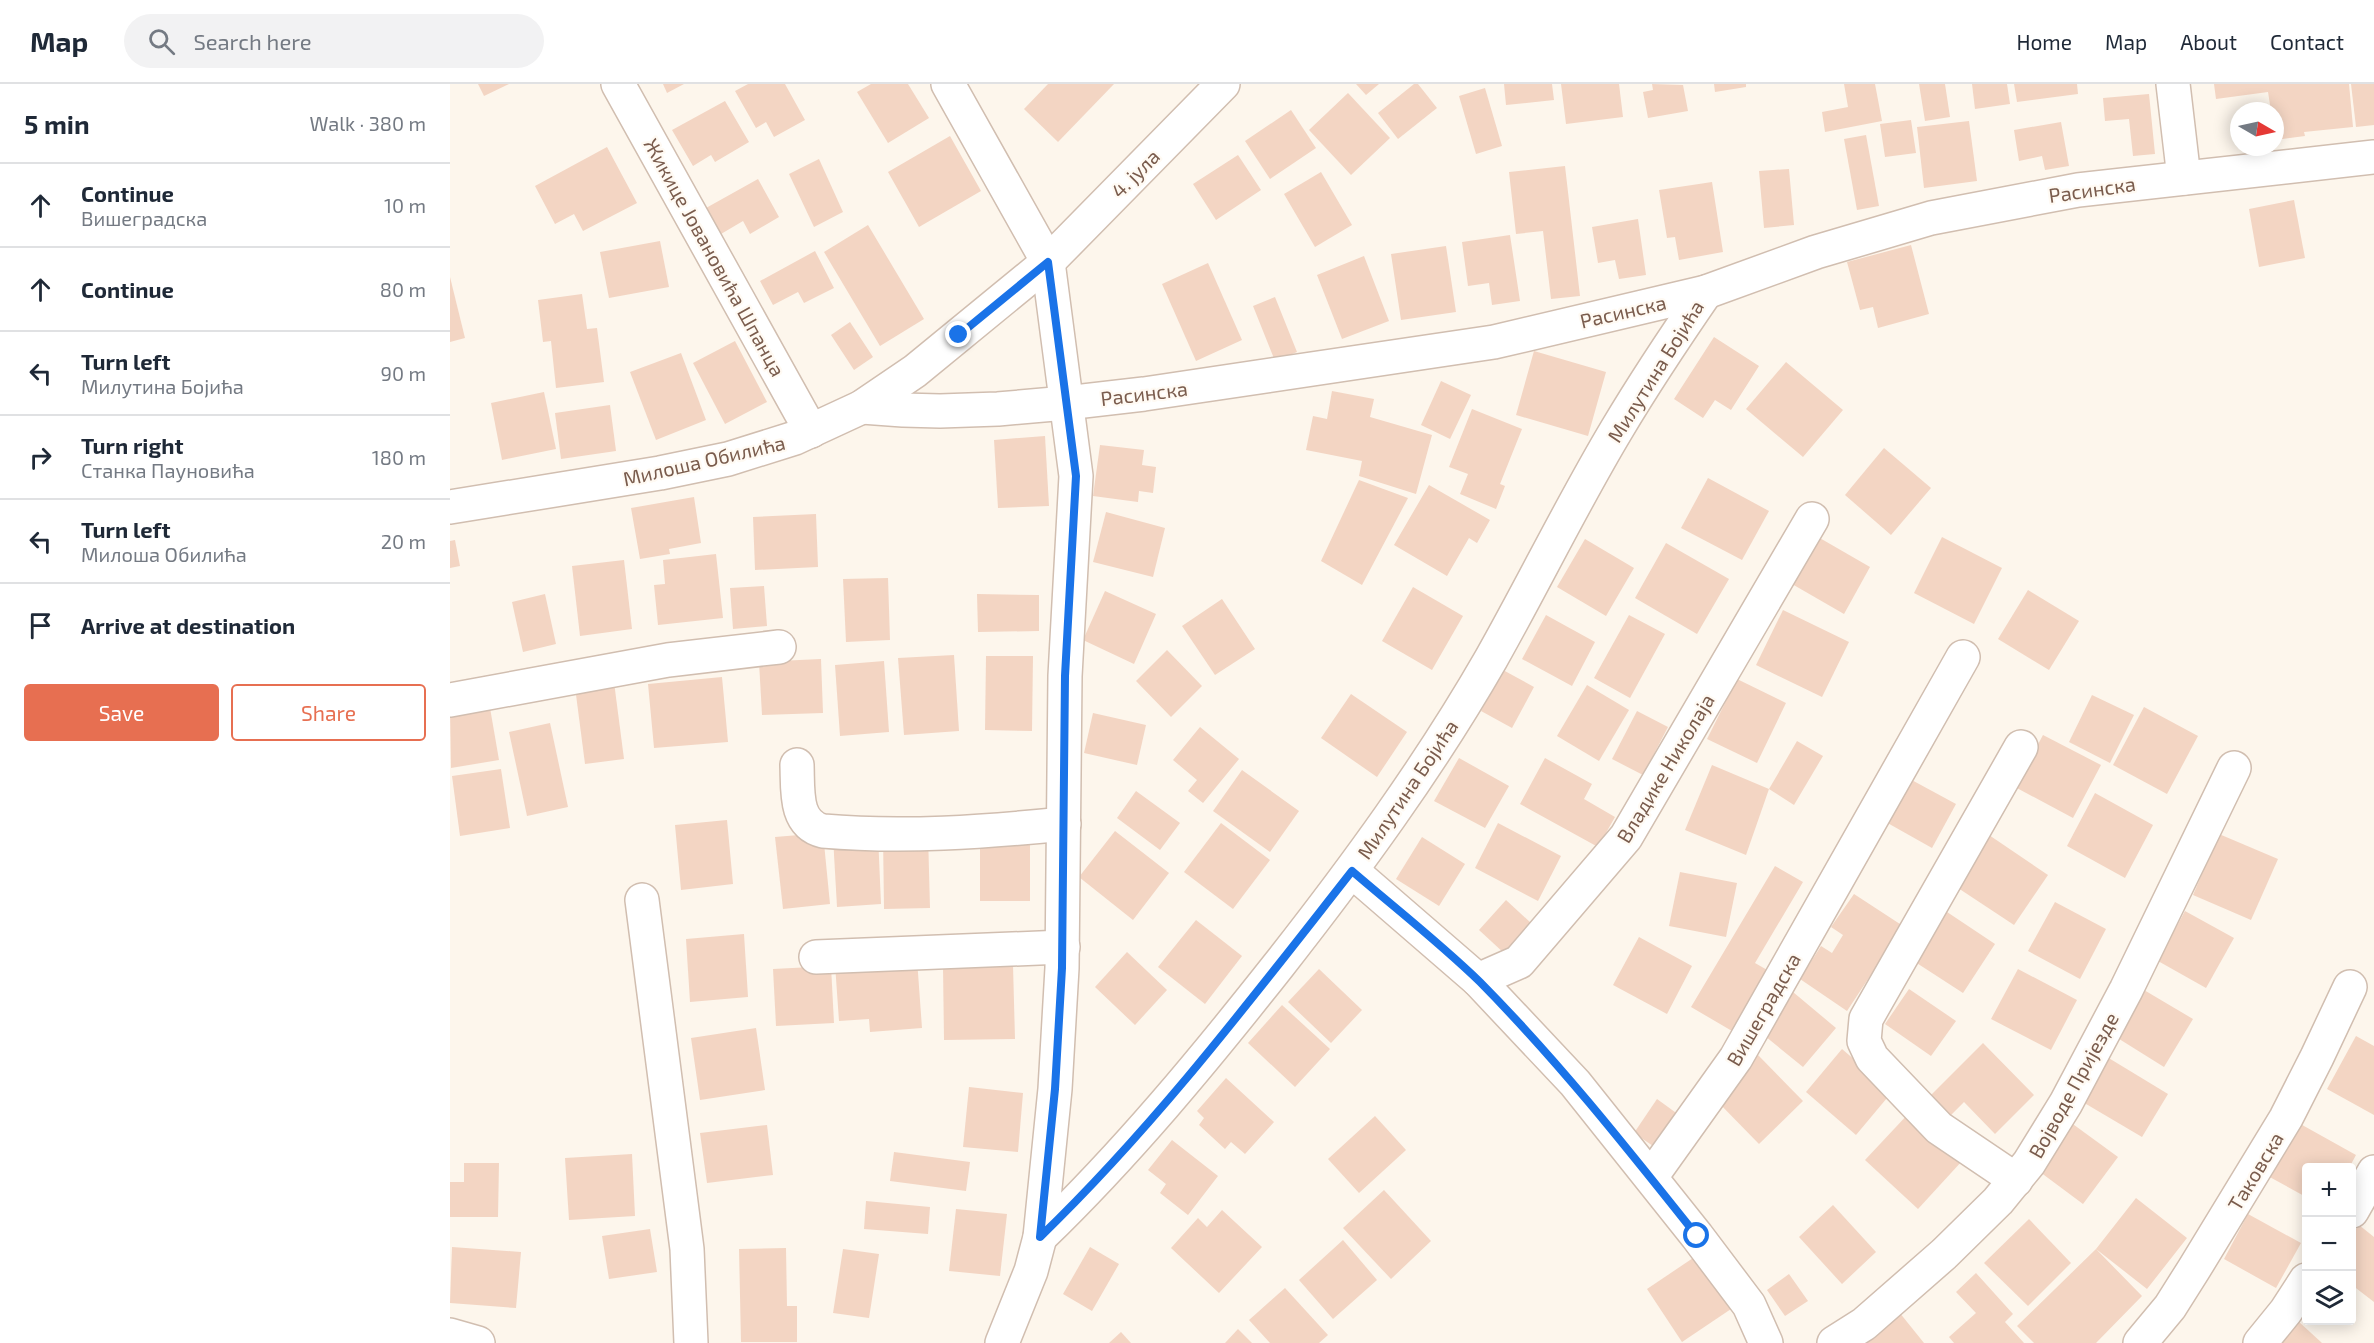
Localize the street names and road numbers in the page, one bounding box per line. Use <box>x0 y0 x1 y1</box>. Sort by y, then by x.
street label: Жикице Јовановића Шпанца <box>639 134 791 380</box>
street label: 4. јула <box>1106 144 1165 203</box>
street label: Расинска <box>2047 171 2137 207</box>
street label: Расинска <box>1578 289 1668 333</box>
street label: Милутина Бојића <box>1602 296 1709 447</box>
street label: Расинска <box>1099 376 1189 410</box>
street label: Милоша Обилића <box>621 430 787 490</box>
street label: Владике Николаја <box>1611 689 1719 847</box>
street label: Милутина Бојића <box>1352 715 1463 864</box>
street label: Вишеградска <box>1721 948 1805 1070</box>
street label: Војводе Пријезде <box>2023 1008 2123 1162</box>
street label: Таковска <box>2222 1127 2288 1215</box>

